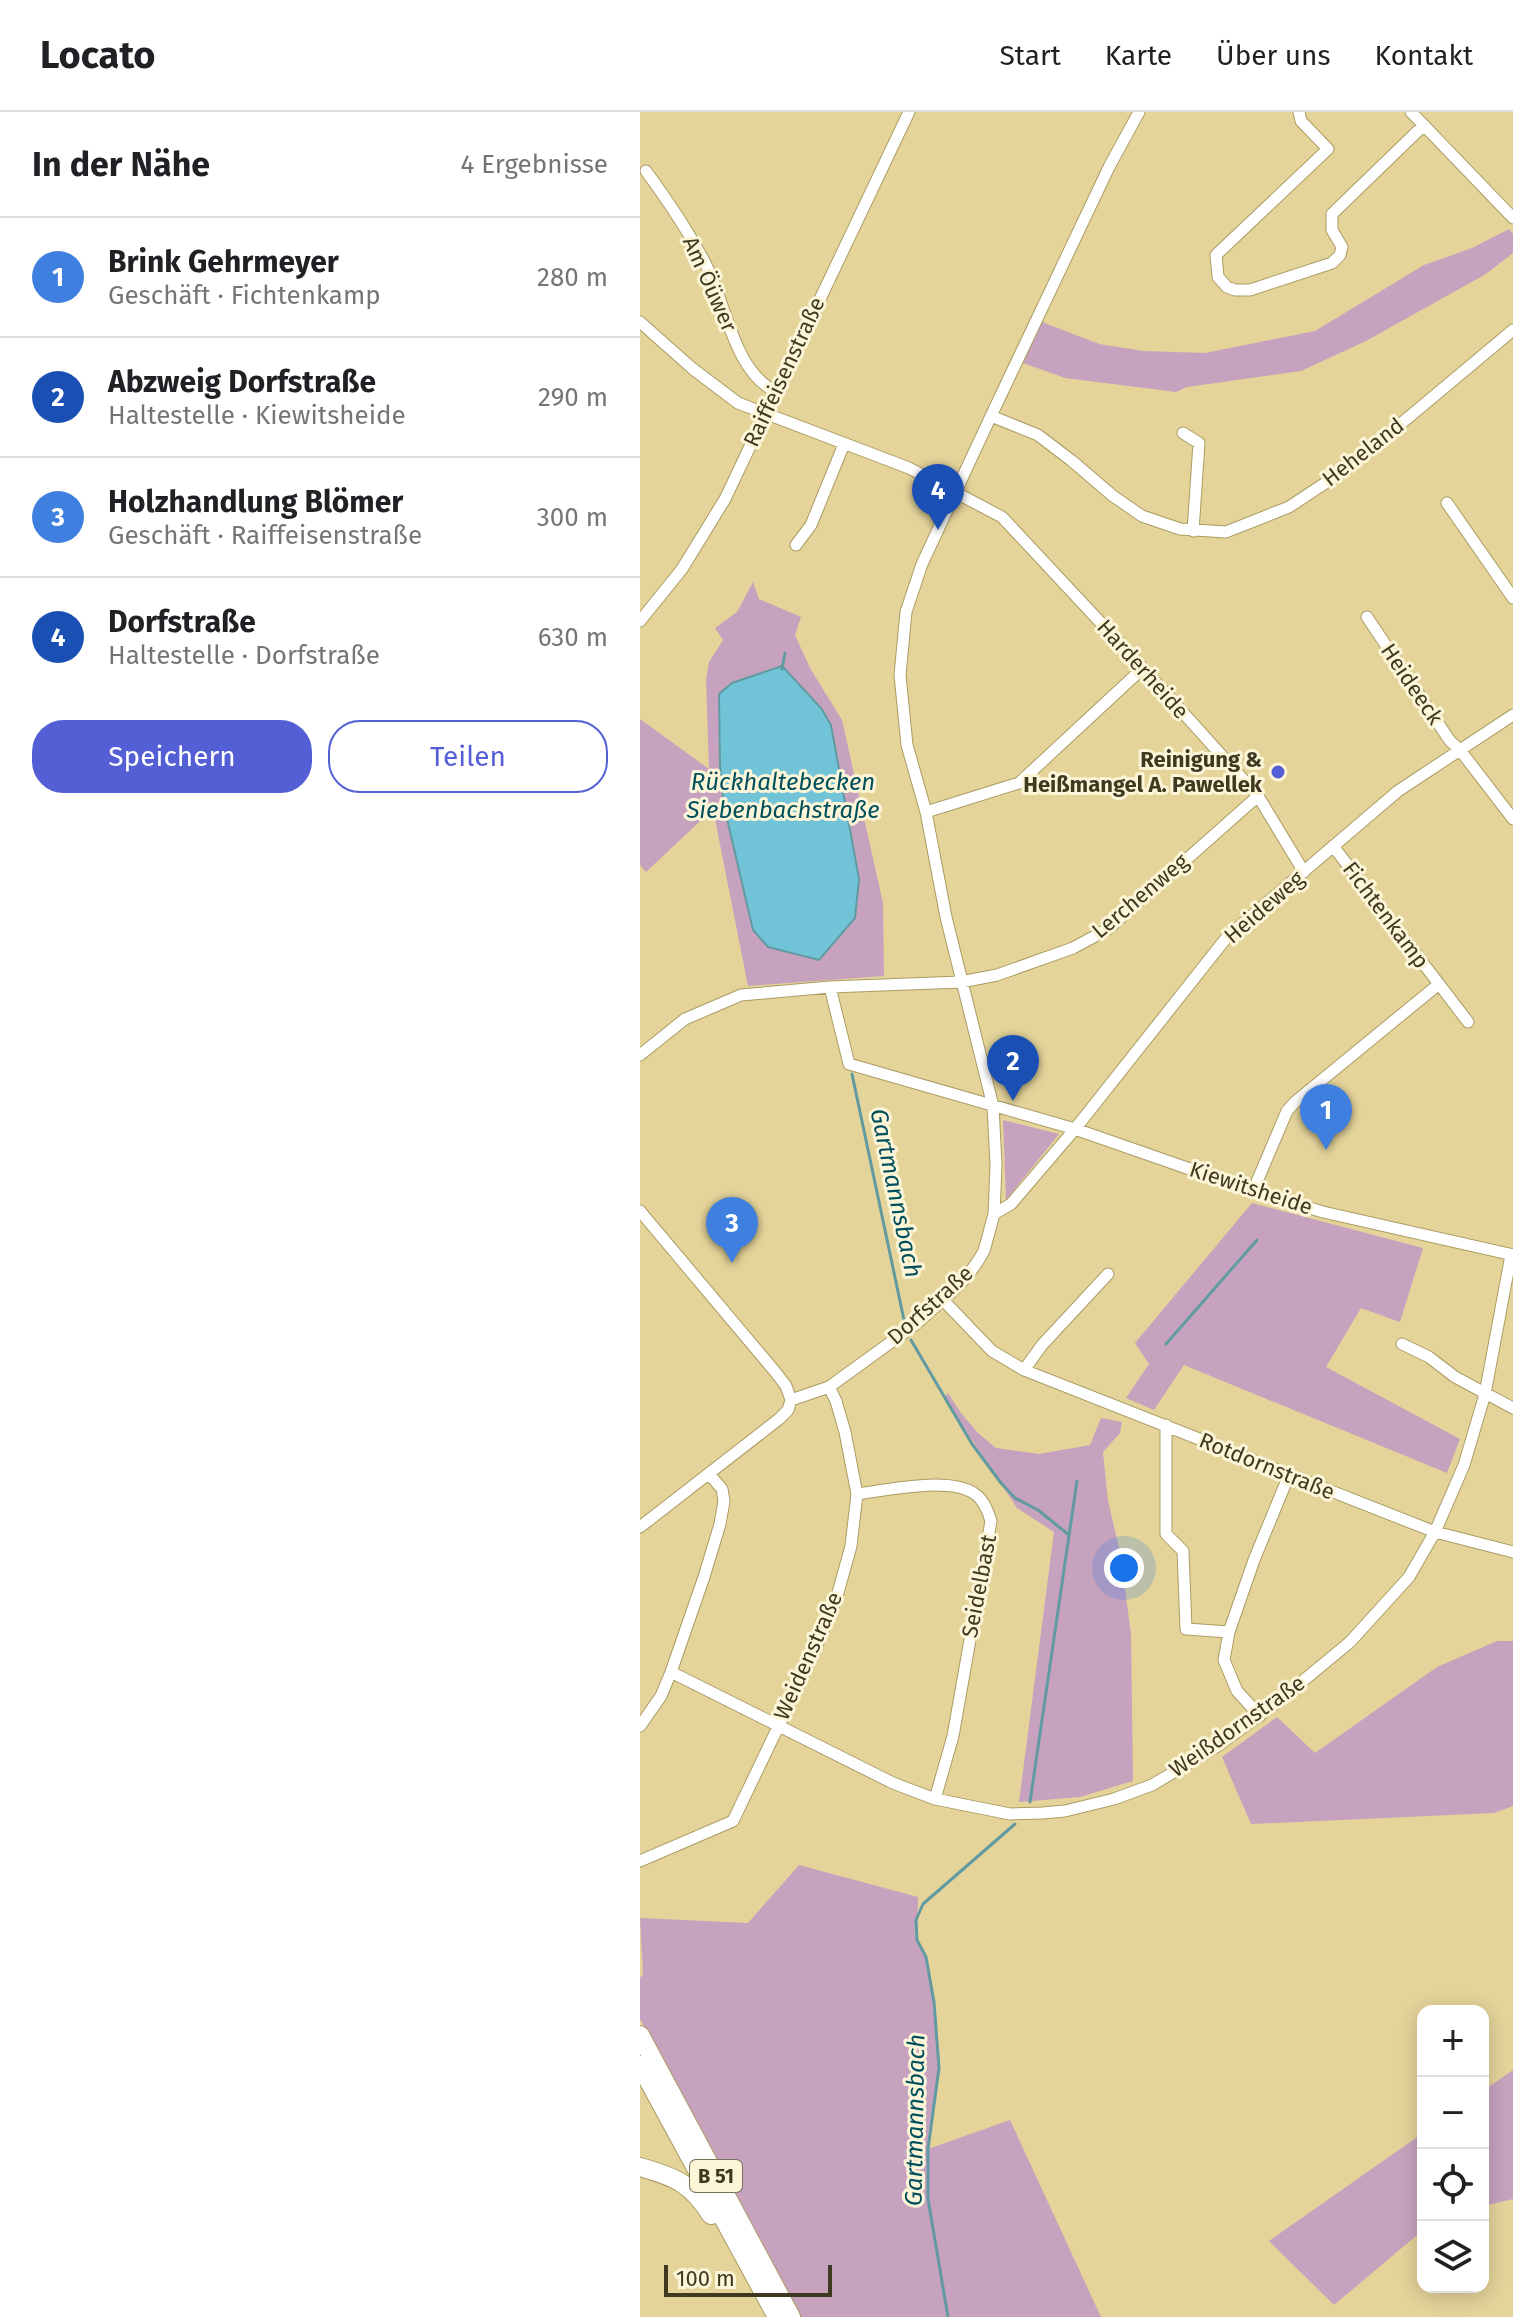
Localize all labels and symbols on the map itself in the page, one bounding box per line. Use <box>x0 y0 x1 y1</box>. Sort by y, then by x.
street label: Am Öüwer <box>677 232 743 336</box>
street label: Raiffeisenstraße <box>738 293 830 451</box>
street label: Heheland <box>1317 412 1409 492</box>
pin: 4 <box>912 464 964 530</box>
street label: Harderheide <box>1091 614 1195 724</box>
street label: Heideeck <box>1375 638 1449 730</box>
place label: Reinigung & Heißmangel A. Pawellek <box>1023 746 1263 798</box>
marker: Reinigung & Heißmangel A. Pawellek <box>1269 763 1287 781</box>
water label: Rückhaltebecken Siebenbachstraße <box>685 768 880 824</box>
street label: Lerchenweg <box>1086 847 1194 944</box>
street label: Fichtenkamp <box>1337 856 1435 974</box>
street label: Heideweg <box>1218 864 1310 949</box>
pin: 2 <box>987 1035 1039 1101</box>
pin: 1 <box>1300 1084 1352 1150</box>
water label: Gartmannsbach <box>864 1106 928 1280</box>
street label: Kiewitsheide <box>1186 1155 1316 1221</box>
pin: 3 <box>706 1197 758 1263</box>
street label: Dorfstraße <box>882 1260 978 1350</box>
street label: Rotdornstraße <box>1195 1427 1339 1505</box>
street label: Seidelbast <box>956 1532 1002 1640</box>
your location <box>1104 1548 1144 1588</box>
street label: Weidenstraße <box>768 1588 848 1724</box>
street label: Weißdornstraße <box>1164 1669 1310 1783</box>
water label: Gartmannsbach <box>900 2034 930 2206</box>
road number: B 51 <box>690 2160 742 2192</box>
scale bar <box>664 2261 832 2297</box>

